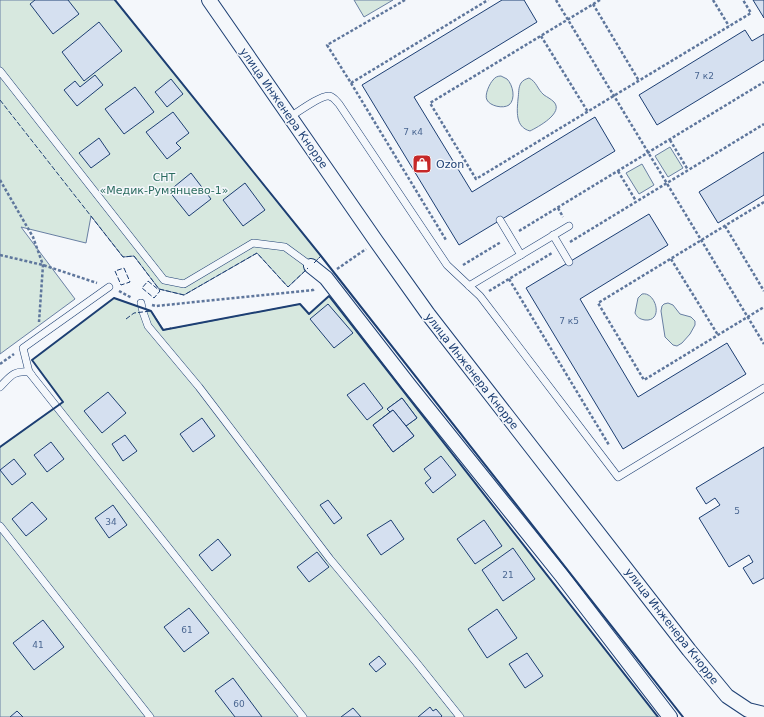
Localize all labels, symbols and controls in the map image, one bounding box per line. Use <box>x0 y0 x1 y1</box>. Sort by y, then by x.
street label: улица Инженера Кнорре <box>237 46 330 171</box>
house number: 7 к2 <box>694 71 714 81</box>
house number: 7 к4 <box>403 127 423 137</box>
shop icon: Ozon <box>411 153 433 175</box>
place label: Ozon <box>436 158 464 171</box>
park label: СНТ «Медик-Румянцево-1» <box>100 171 228 197</box>
street label: улица Инженера Кнорре <box>422 311 521 432</box>
house number: 7 к5 <box>559 316 579 326</box>
house number: 5 <box>734 506 740 516</box>
house number: 34 <box>105 517 117 527</box>
street label: улица Инженера Кнорре <box>622 566 721 687</box>
house number: 21 <box>502 570 514 580</box>
house number: 61 <box>181 625 193 635</box>
house number: 41 <box>32 640 44 650</box>
house number: 60 <box>233 699 245 709</box>

